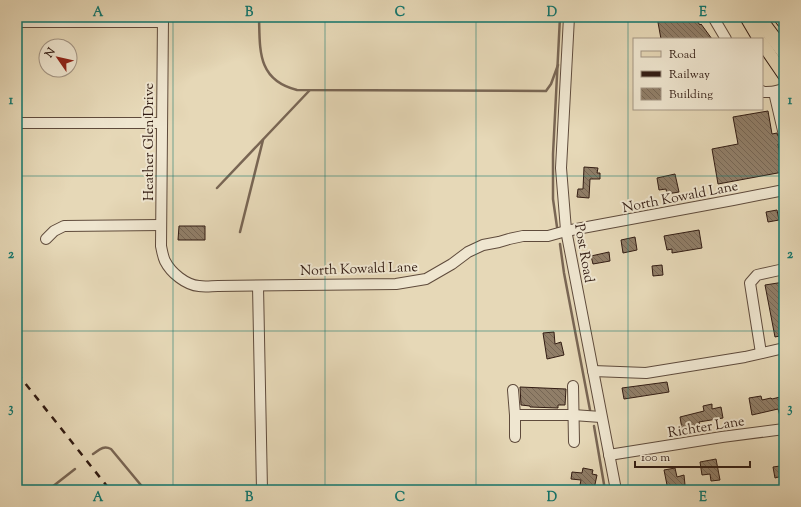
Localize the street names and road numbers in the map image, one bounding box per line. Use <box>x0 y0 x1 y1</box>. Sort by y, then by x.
street label: Heather Glen Drive <box>140 83 160 201</box>
street label: North Kowald Lane <box>621 177 740 219</box>
street label: Post Road <box>568 222 598 285</box>
street label: North Kowald Lane <box>300 258 418 282</box>
street label: Richter Lane <box>667 412 746 444</box>

